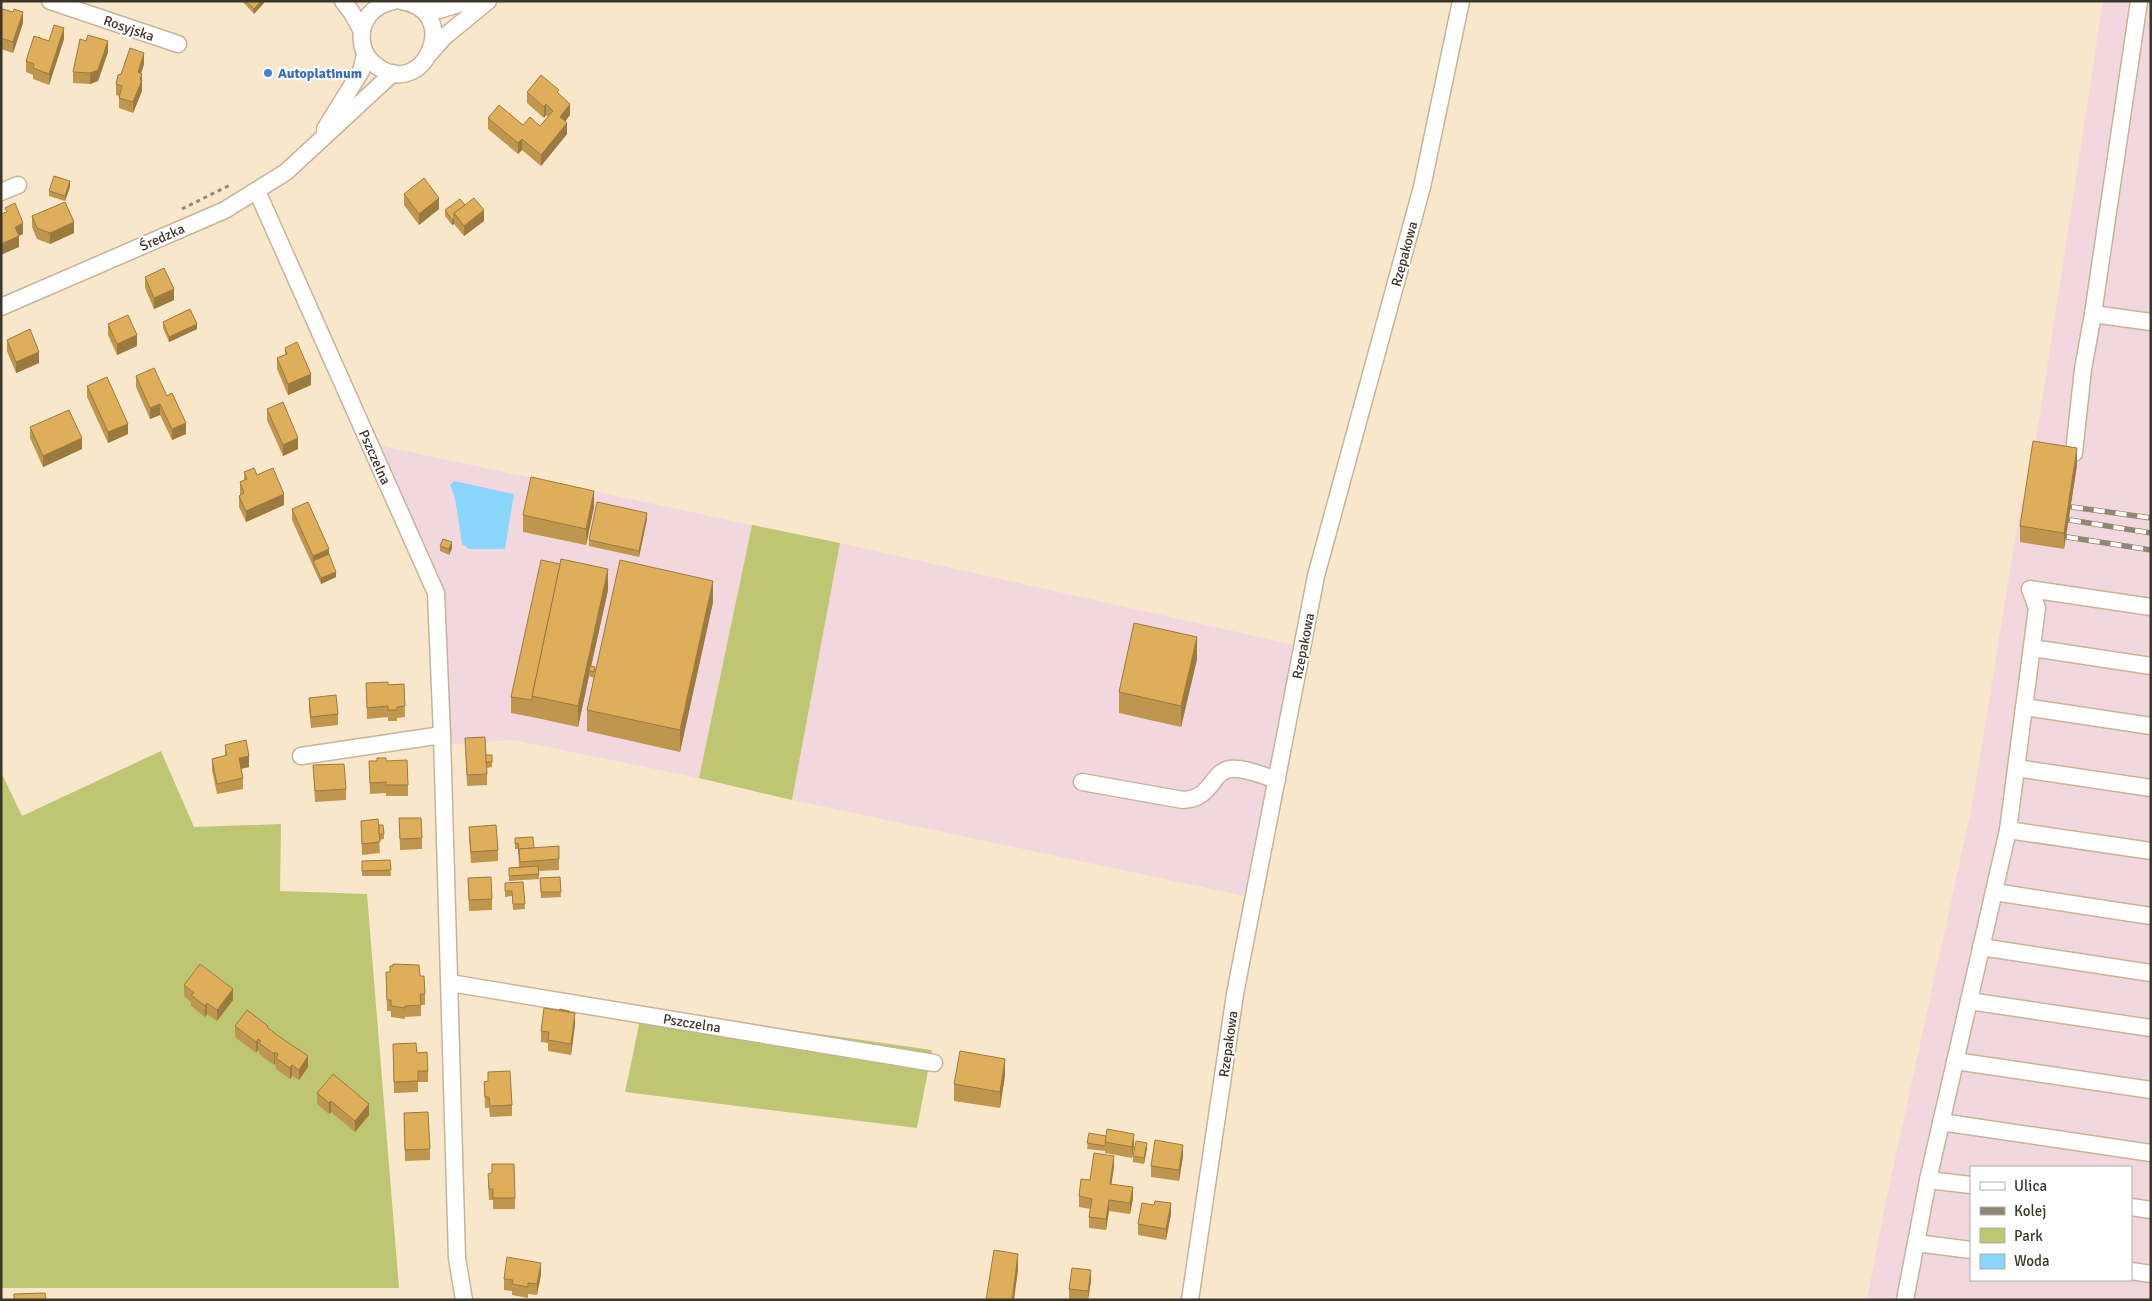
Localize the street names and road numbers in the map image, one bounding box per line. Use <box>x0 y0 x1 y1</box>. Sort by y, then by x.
street label: Rosyjska <box>101 12 156 45</box>
street label: Średzka <box>137 220 187 255</box>
street label: Rzepakowa <box>1388 220 1421 289</box>
street label: Pszczelna <box>355 427 394 487</box>
street label: Rzepakowa <box>1289 612 1318 681</box>
street label: Rzepakowa <box>1215 1010 1242 1078</box>
street label: Pszczelna <box>662 1011 722 1036</box>

